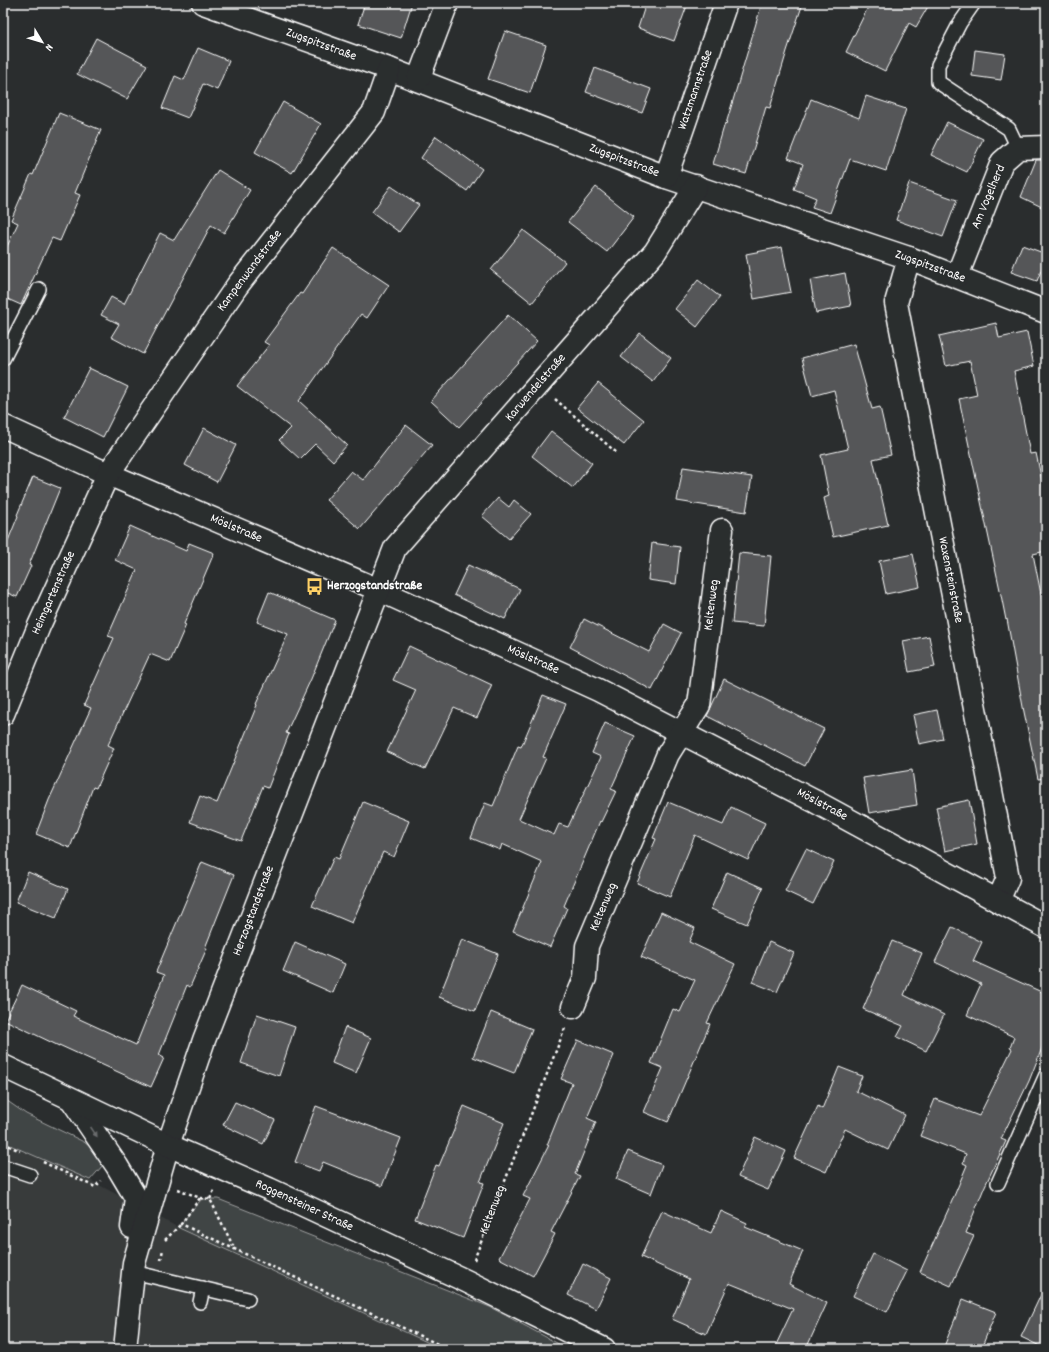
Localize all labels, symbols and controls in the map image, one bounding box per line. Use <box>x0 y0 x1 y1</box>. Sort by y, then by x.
north arrow <box>22 22 62 62</box>
street label: Zugspitzstraße <box>283 23 359 67</box>
text: N <box>40 40 56 54</box>
street label: Watzmannstraße <box>673 47 719 133</box>
street label: Zugspitzstraße <box>586 139 662 183</box>
street label: Am Vogelherd <box>967 162 1011 232</box>
street label: Kampenwandstraße <box>213 226 287 316</box>
street label: Zugspitzstraße <box>892 245 968 289</box>
street label: Karwendelstraße <box>501 349 571 426</box>
street label: Möslstraße <box>207 509 265 549</box>
street label: Waxensteinstraße <box>932 535 968 625</box>
street label: Heimgartenstraße <box>27 548 81 638</box>
bus stop icon: Herzogstandstraße <box>304 576 324 596</box>
place label: Herzogstandstraße <box>327 577 422 596</box>
street label: Keltenweg <box>699 578 725 632</box>
street label: Möslstraße <box>504 640 562 680</box>
street label: Möslstraße <box>793 784 851 826</box>
street label: Herzogstandstraße <box>228 863 280 959</box>
street label: Keltenweg <box>585 879 623 934</box>
one-way arrow <box>90 1127 98 1137</box>
street label: Roggensteiner Straße <box>252 1175 357 1237</box>
street label: Keltenweg <box>475 1182 511 1237</box>

